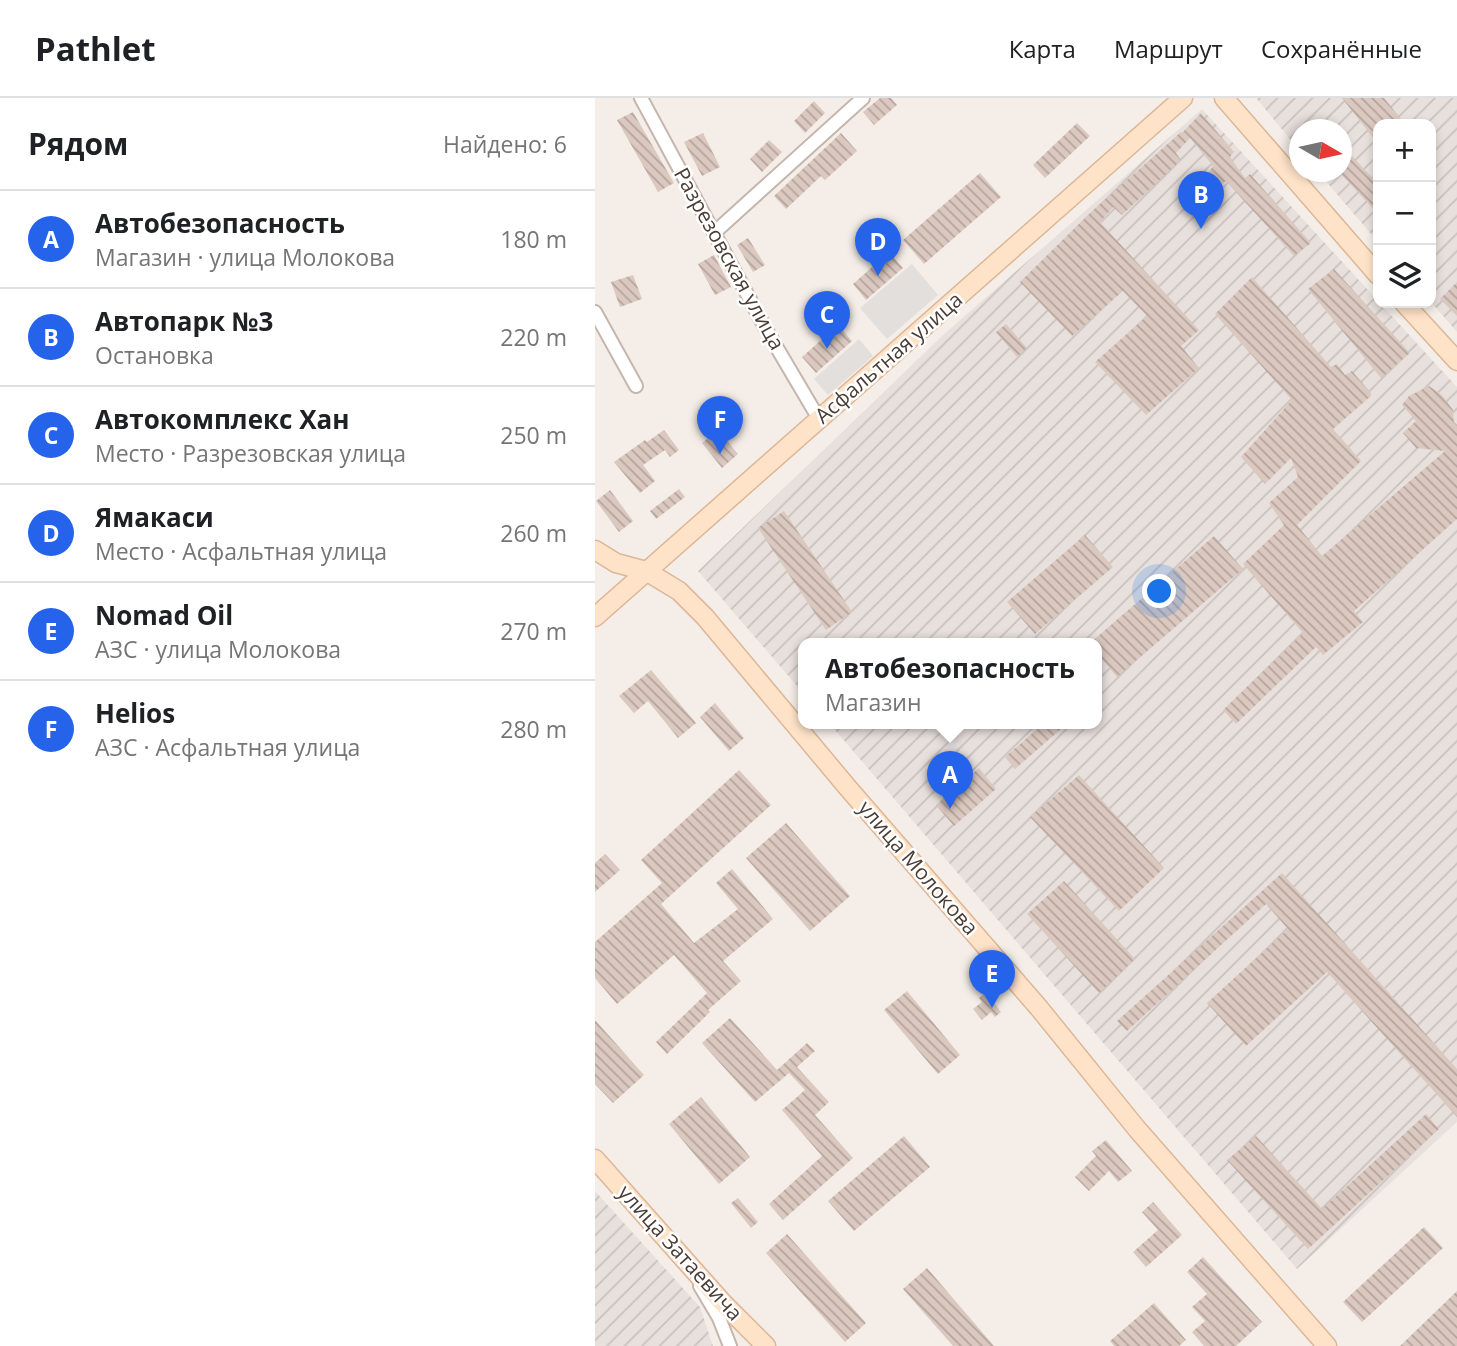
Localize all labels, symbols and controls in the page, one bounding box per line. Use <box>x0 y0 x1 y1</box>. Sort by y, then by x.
text: Pathlet <box>35 26 156 71</box>
text: Карта <box>1009 32 1076 65</box>
text: Маршрут <box>1114 32 1223 65</box>
text: Сохранённые <box>1261 32 1422 65</box>
north arrow <box>1289 119 1352 182</box>
map controls <box>1373 119 1436 308</box>
button: + <box>1373 119 1436 182</box>
text: Рядом <box>28 123 128 164</box>
text: Найдено: 6 <box>443 128 567 160</box>
street label: Разрезовская улица <box>668 162 792 355</box>
pin: B <box>1178 171 1224 229</box>
button: − <box>1373 182 1436 245</box>
text: Автобезопасность <box>95 205 345 241</box>
pin: D <box>855 218 901 276</box>
text: A <box>43 223 59 255</box>
text: 180 m <box>500 223 567 255</box>
text: Магазин · улица Молокова <box>95 241 395 273</box>
button: layers <box>1373 245 1436 308</box>
street label: Асфальтная улица <box>809 285 968 429</box>
pin: C <box>804 291 850 349</box>
text: Автопарк №3 <box>95 303 273 339</box>
text: B <box>43 321 59 353</box>
text: 220 m <box>500 321 567 353</box>
text: Остановка <box>95 339 214 371</box>
pin: F <box>697 396 743 454</box>
text: Автокомплекс Хан <box>95 401 349 437</box>
text: C <box>44 419 58 451</box>
text: 250 m <box>500 419 567 451</box>
text: Место · Разрезовская улица <box>95 437 406 469</box>
text: Ямакаси <box>95 499 214 535</box>
text: D <box>42 517 60 549</box>
text: 260 m <box>500 517 567 549</box>
text: Место · Асфальтная улица <box>95 535 387 567</box>
your location <box>1142 574 1176 608</box>
text: Nomad Oil <box>95 597 233 633</box>
text: E <box>45 615 57 647</box>
text: 270 m <box>500 615 567 647</box>
text: АЗС · улица Молокова <box>95 633 341 665</box>
popup <box>798 638 1102 729</box>
text: Автобезопасность <box>825 650 1075 686</box>
text: Магазин <box>825 686 922 718</box>
text: Helios <box>95 695 175 731</box>
text: F <box>45 713 57 745</box>
text: 280 m <box>500 713 567 745</box>
text: АЗС · Асфальтная улица <box>95 731 360 763</box>
pin: A <box>927 751 973 809</box>
street label: улица Молокова <box>853 794 985 941</box>
pin: E <box>969 950 1015 1008</box>
street label: улица Затаевича <box>612 1179 749 1326</box>

